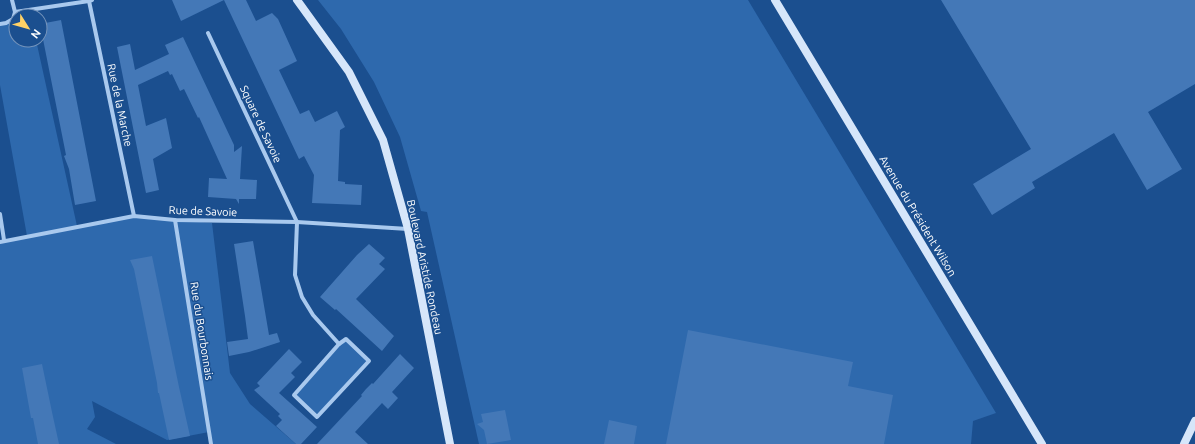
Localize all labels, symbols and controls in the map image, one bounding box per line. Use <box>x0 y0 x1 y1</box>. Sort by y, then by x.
north arrow <box>8 8 48 48</box>
text: N <box>29 27 43 41</box>
street label: Rue de la Marche <box>105 62 135 148</box>
street label: Square de Savoie <box>238 83 284 165</box>
street label: Avenue du Président Wilson <box>877 154 959 278</box>
street label: Boulevard Aristide Rondeau <box>405 198 445 336</box>
street label: Rue de Savoie <box>168 204 238 218</box>
street label: Rue du Bourbonnais <box>188 281 216 381</box>

